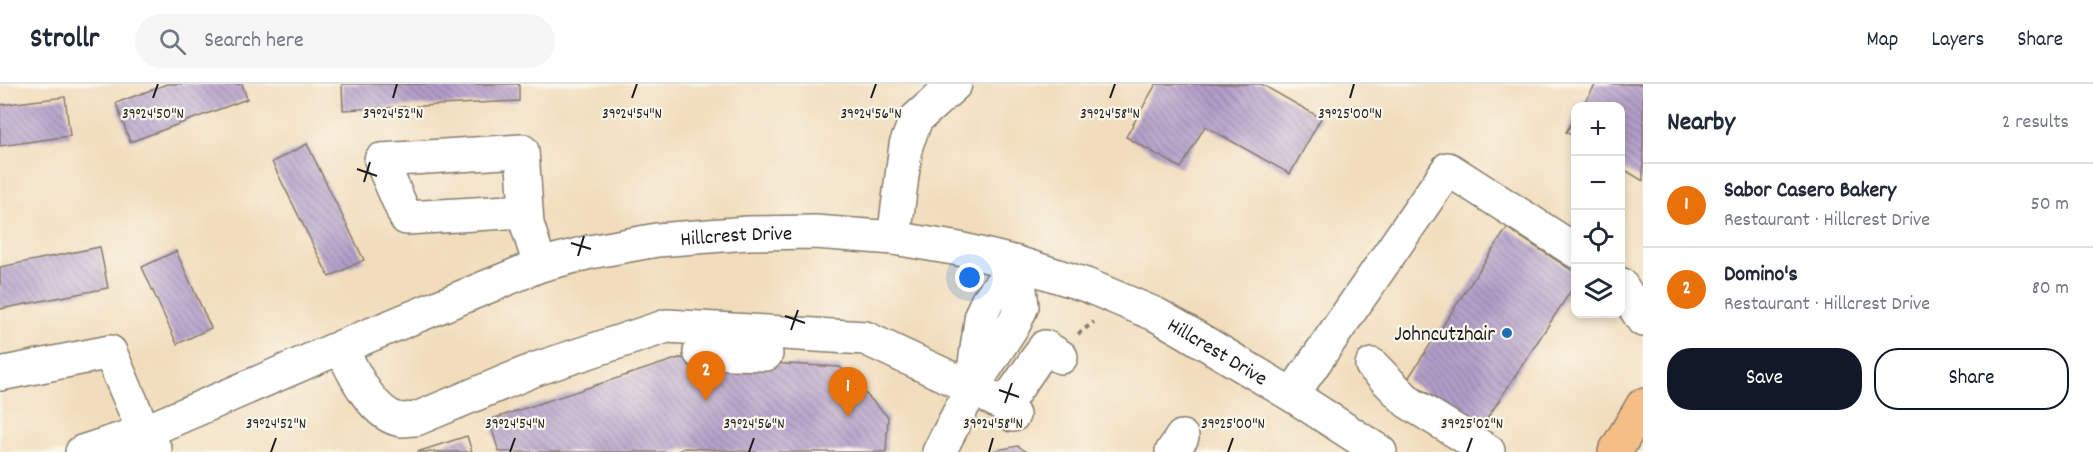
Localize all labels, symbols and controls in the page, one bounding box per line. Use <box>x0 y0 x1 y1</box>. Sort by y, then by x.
search box <box>135 14 555 68</box>
text: Strollr <box>30 21 99 61</box>
icon: search <box>156 25 189 58</box>
text: Search here <box>204 26 304 57</box>
text: Map <box>1867 26 1898 56</box>
text: Layers <box>1931 26 1984 56</box>
text: Share <box>2017 26 2063 56</box>
map controls <box>1571 102 1625 318</box>
button: + <box>1571 102 1625 156</box>
text: 39°24'50"N <box>122 104 184 126</box>
text: 39°24'52"N <box>363 104 423 126</box>
text: 39°24'54"N <box>602 104 662 126</box>
text: 39°24'56"N <box>840 104 902 126</box>
text: 39°24'58"N <box>1080 104 1140 126</box>
text: 39°25'00"N <box>1318 104 1382 126</box>
text: Nearby <box>1667 105 1735 142</box>
text: 2 results <box>2002 109 2069 137</box>
button: − <box>1571 156 1625 210</box>
text: Sabor Casero Bakery <box>1724 176 1896 207</box>
text: 1 <box>1684 191 1689 219</box>
text: 50 m <box>2031 191 2069 219</box>
text: Restaurant · Hillcrest Drive <box>1724 207 1930 235</box>
button: locate <box>1571 210 1625 264</box>
street label: Hillcrest Drive <box>679 220 792 256</box>
text: Domino's <box>1724 260 1798 291</box>
your location <box>955 263 984 292</box>
button: layers <box>1571 264 1625 318</box>
text: 2 <box>1682 275 1691 303</box>
text: 80 m <box>2032 275 2069 303</box>
text: Restaurant · Hillcrest Drive <box>1724 291 1930 319</box>
street label: Hillcrest Drive <box>1161 312 1272 395</box>
place label: Johncutzhair <box>1394 321 1495 351</box>
marker: Johncutzhair <box>1500 326 1514 340</box>
button: Save <box>1667 348 1862 410</box>
button: Share <box>1874 348 2069 410</box>
pin: 2 <box>686 352 726 401</box>
pin: 1 <box>828 368 868 417</box>
text: 39°24'52"N <box>246 414 306 436</box>
text: 39°24'54"N <box>485 414 545 436</box>
text: 39°24'56"N <box>723 414 785 436</box>
text: 39°24'58"N <box>963 414 1023 436</box>
text: 39°25'00"N <box>1201 414 1265 436</box>
text: 39°25'02"N <box>1441 414 1503 436</box>

